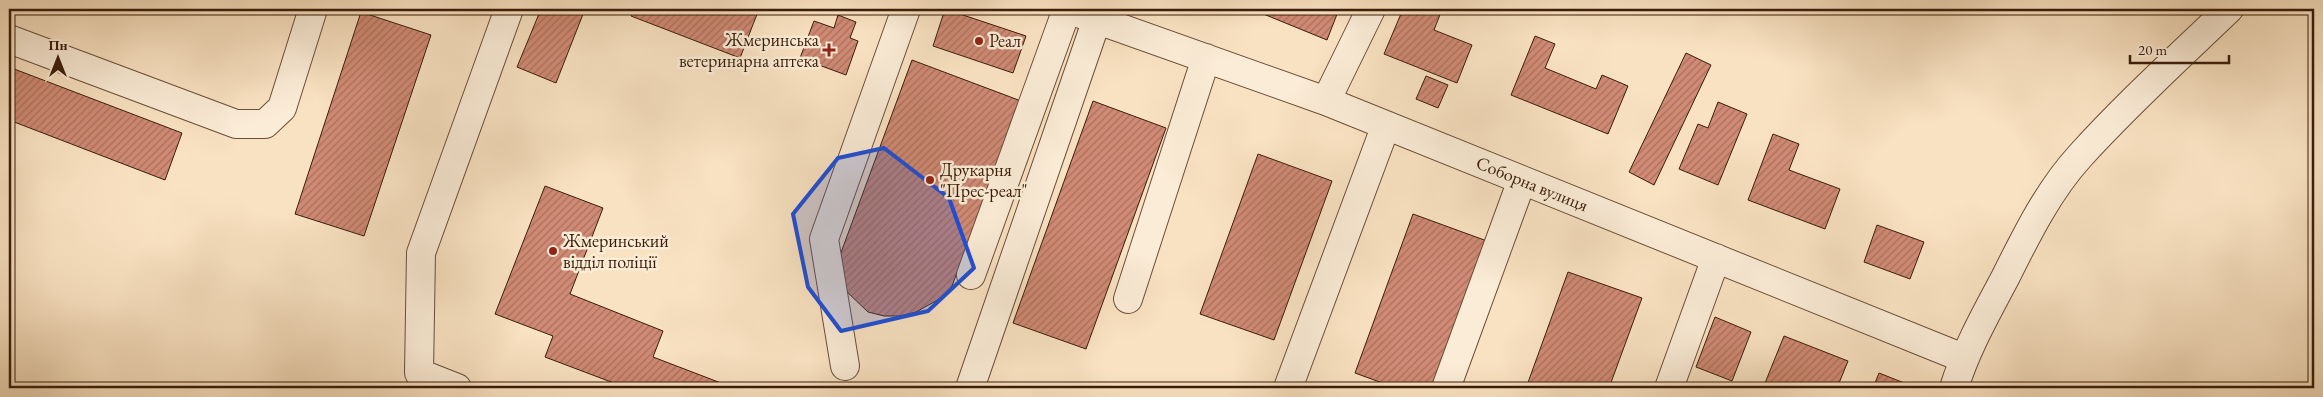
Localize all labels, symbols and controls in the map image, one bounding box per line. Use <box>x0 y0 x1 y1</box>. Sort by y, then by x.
place label: Жмеринська ветеринарна аптека <box>679 28 820 72</box>
place label: Реал <box>989 29 1021 52</box>
north arrow <box>32 32 82 82</box>
scale bar <box>2130 32 2229 64</box>
marker: Реал <box>973 35 985 47</box>
text: Пн <box>48 36 68 54</box>
text: 20 m <box>2138 40 2167 59</box>
marker: Жмеринська ветеринарна аптека <box>823 44 835 56</box>
street label: Соборна вулиця <box>1473 151 1592 216</box>
place label: Друкарня "Прес-реал" <box>940 158 1027 202</box>
marker: Друкарня "Прес-реал" <box>924 174 936 186</box>
place label: Жмеринський відділ поліції <box>562 229 669 273</box>
marker: Жмеринський відділ поліції <box>547 245 559 257</box>

